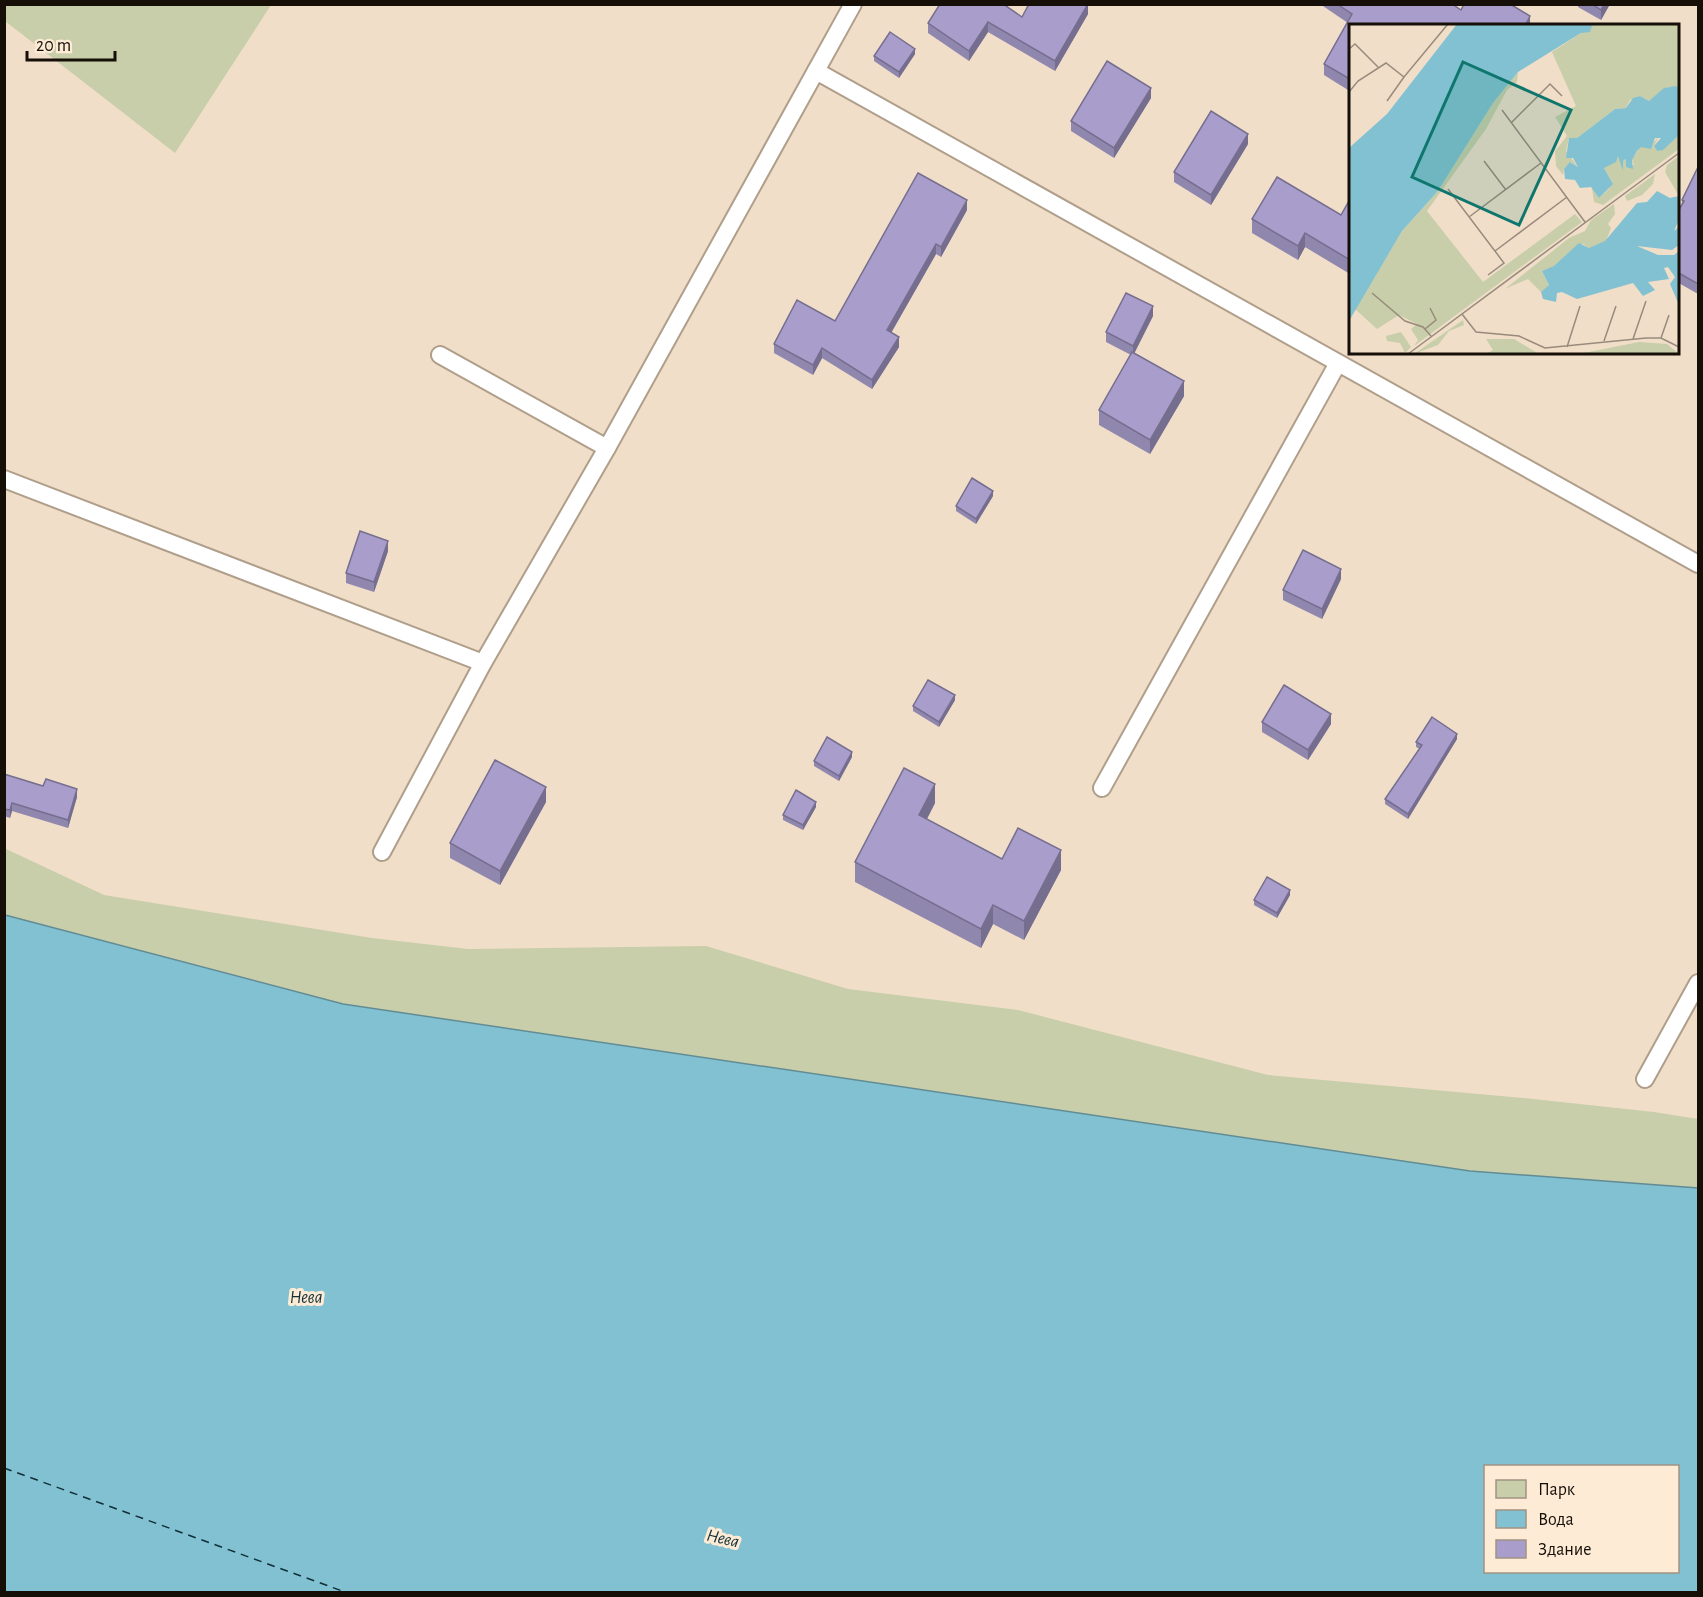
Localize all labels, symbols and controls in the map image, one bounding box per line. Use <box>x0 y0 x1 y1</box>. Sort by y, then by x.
scale bar <box>27 24 116 62</box>
inset map <box>1349 24 1679 354</box>
text: 20 m <box>36 37 71 55</box>
water label: Нева <box>290 1289 322 1307</box>
legend <box>1484 1465 1679 1573</box>
text: Парк <box>1538 1481 1576 1499</box>
text: Вода <box>1538 1511 1574 1529</box>
water label: Нева <box>705 1527 741 1551</box>
text: Здание <box>1538 1541 1592 1559</box>

